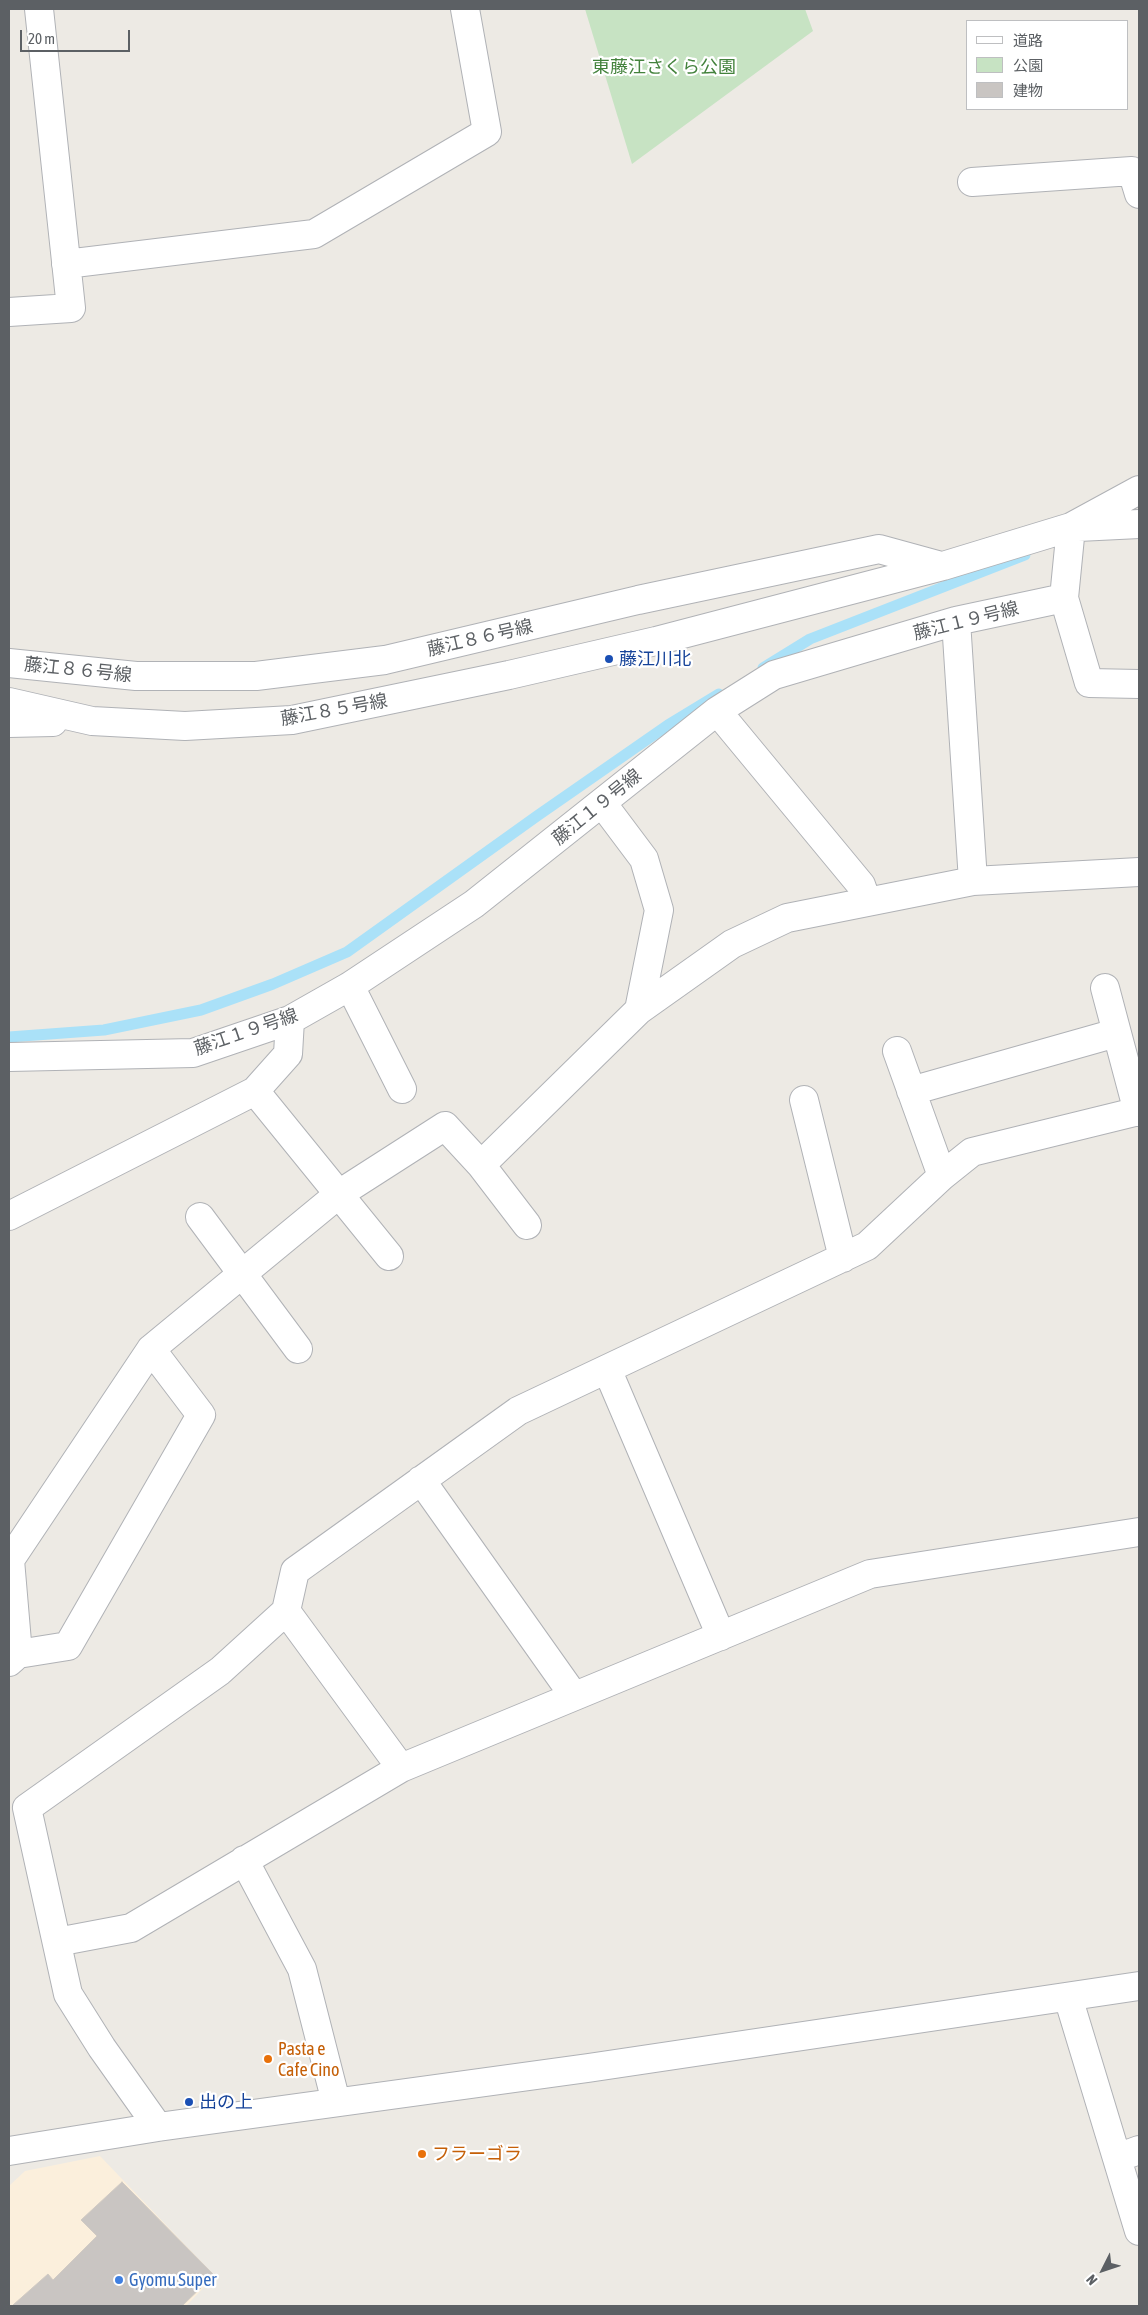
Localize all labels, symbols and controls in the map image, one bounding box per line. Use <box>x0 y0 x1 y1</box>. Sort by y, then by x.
scale bar <box>22 20 132 52</box>
legend <box>966 20 1128 110</box>
text: 20 m <box>28 30 55 47</box>
text: 道路 <box>1013 32 1043 49</box>
park label: 東藤江さくら公園 <box>592 56 736 78</box>
text: 公園 <box>1013 57 1043 74</box>
text: 建物 <box>1013 82 1043 99</box>
street label: 藤江１９号線 <box>911 597 1021 645</box>
street label: 藤江８６号線 <box>425 615 535 661</box>
place label: 藤江川北 <box>619 648 691 670</box>
marker: 藤江川北 <box>603 653 615 665</box>
street label: 藤江８６号線 <box>23 654 133 686</box>
street label: 藤江８５号線 <box>279 690 389 730</box>
street label: 藤江１９号線 <box>548 765 646 849</box>
street label: 藤江１９号線 <box>191 1004 301 1060</box>
place label: Pasta e Cafe Cino <box>278 2038 340 2080</box>
marker: Pasta e Cafe Cino <box>262 2053 274 2065</box>
place label: 出の上 <box>199 2091 253 2113</box>
marker: 出の上 <box>183 2096 195 2108</box>
place label: フラーゴラ <box>432 2143 522 2165</box>
marker: フラーゴラ <box>416 2148 428 2160</box>
north arrow <box>1078 2245 1128 2295</box>
place label: Gyomu Super <box>129 2269 217 2291</box>
text: N <box>1083 2271 1100 2288</box>
marker: Gyomu Super <box>113 2274 125 2286</box>

